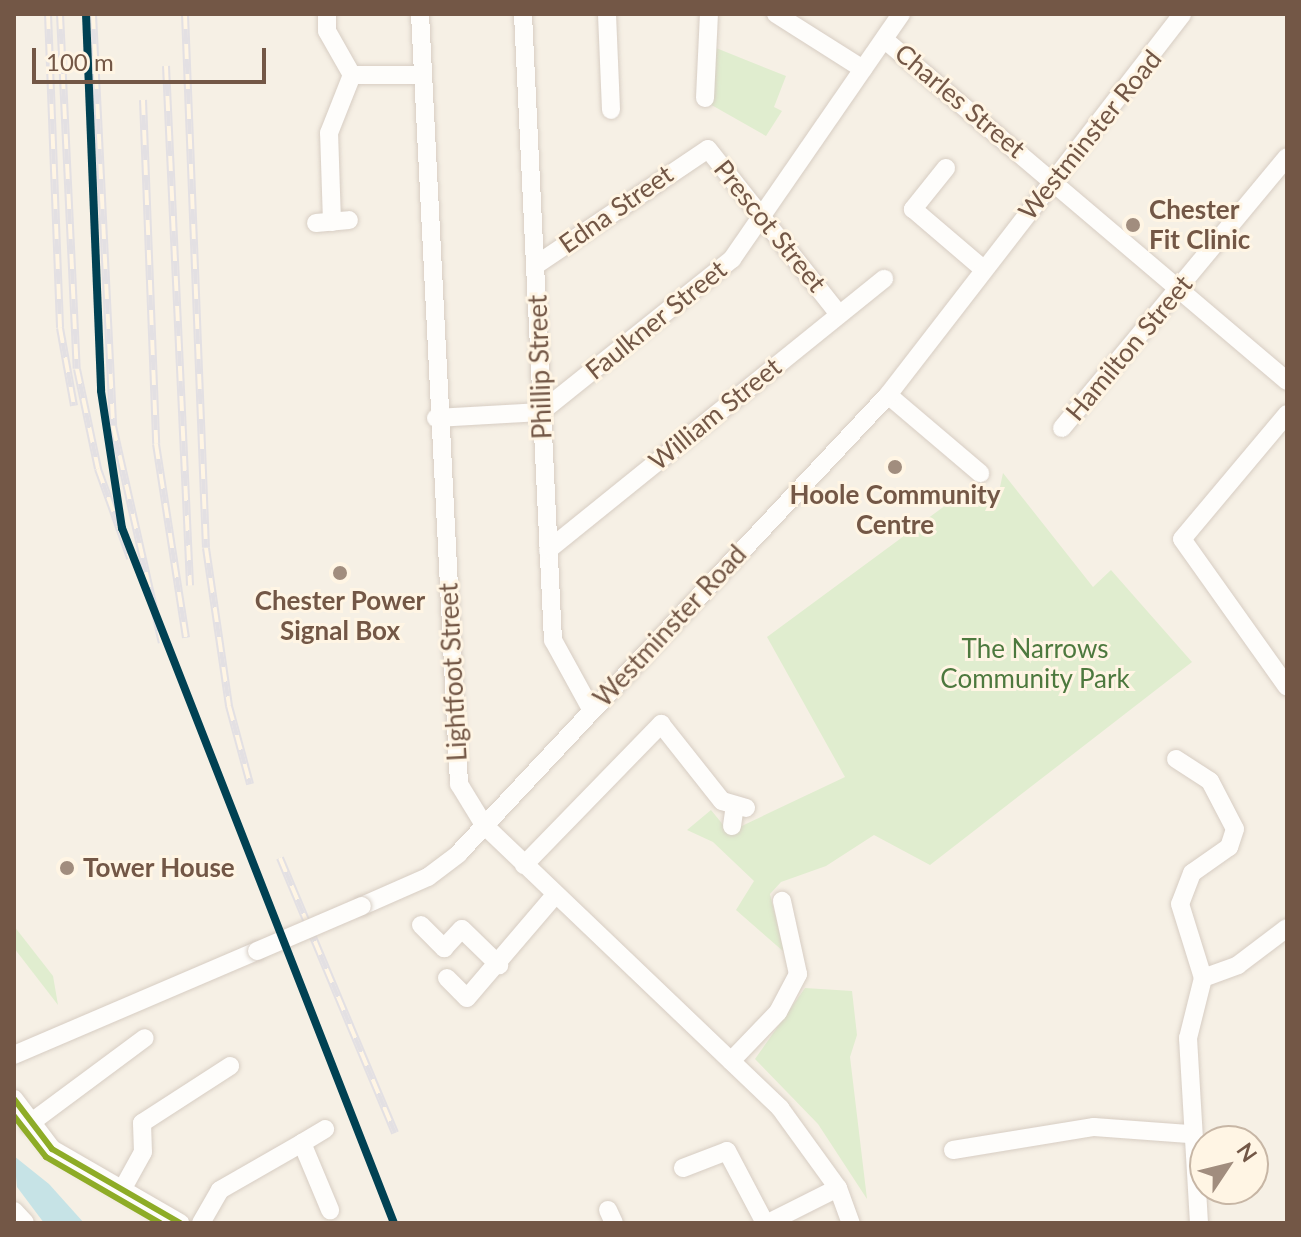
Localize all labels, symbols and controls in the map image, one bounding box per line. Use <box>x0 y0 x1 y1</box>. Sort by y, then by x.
scale bar <box>36 32 270 82</box>
street label: Charles Street <box>888 37 1032 165</box>
street label: Westminster Road <box>1012 44 1168 226</box>
text: 100 m <box>46 47 114 76</box>
street label: Prescot Street <box>707 154 833 298</box>
street label: Edna Street <box>553 158 679 260</box>
place label: Chester Fit Clinic <box>1149 194 1250 256</box>
marker: Chester Fit Clinic <box>1124 216 1142 234</box>
street label: Faulkner Street <box>579 254 733 386</box>
street label: Hamilton Street <box>1059 269 1199 427</box>
street label: Phillip Street <box>522 294 558 440</box>
street label: William Street <box>643 351 787 477</box>
marker: Hoole Community Centre <box>886 458 904 476</box>
place label: Hoole Community Centre <box>790 479 1000 540</box>
street label: Westminster Road <box>587 539 753 713</box>
marker: Chester Power Signal Box <box>331 564 349 582</box>
street label: Lightfoot Street <box>433 582 473 762</box>
place label: Chester Power Signal Box <box>254 585 426 646</box>
park label: The Narrows Community Park <box>940 633 1130 694</box>
place label: Tower House <box>83 852 235 884</box>
marker: Tower House <box>58 859 76 877</box>
north arrow <box>1189 1125 1269 1205</box>
text: N <box>1232 1137 1263 1167</box>

